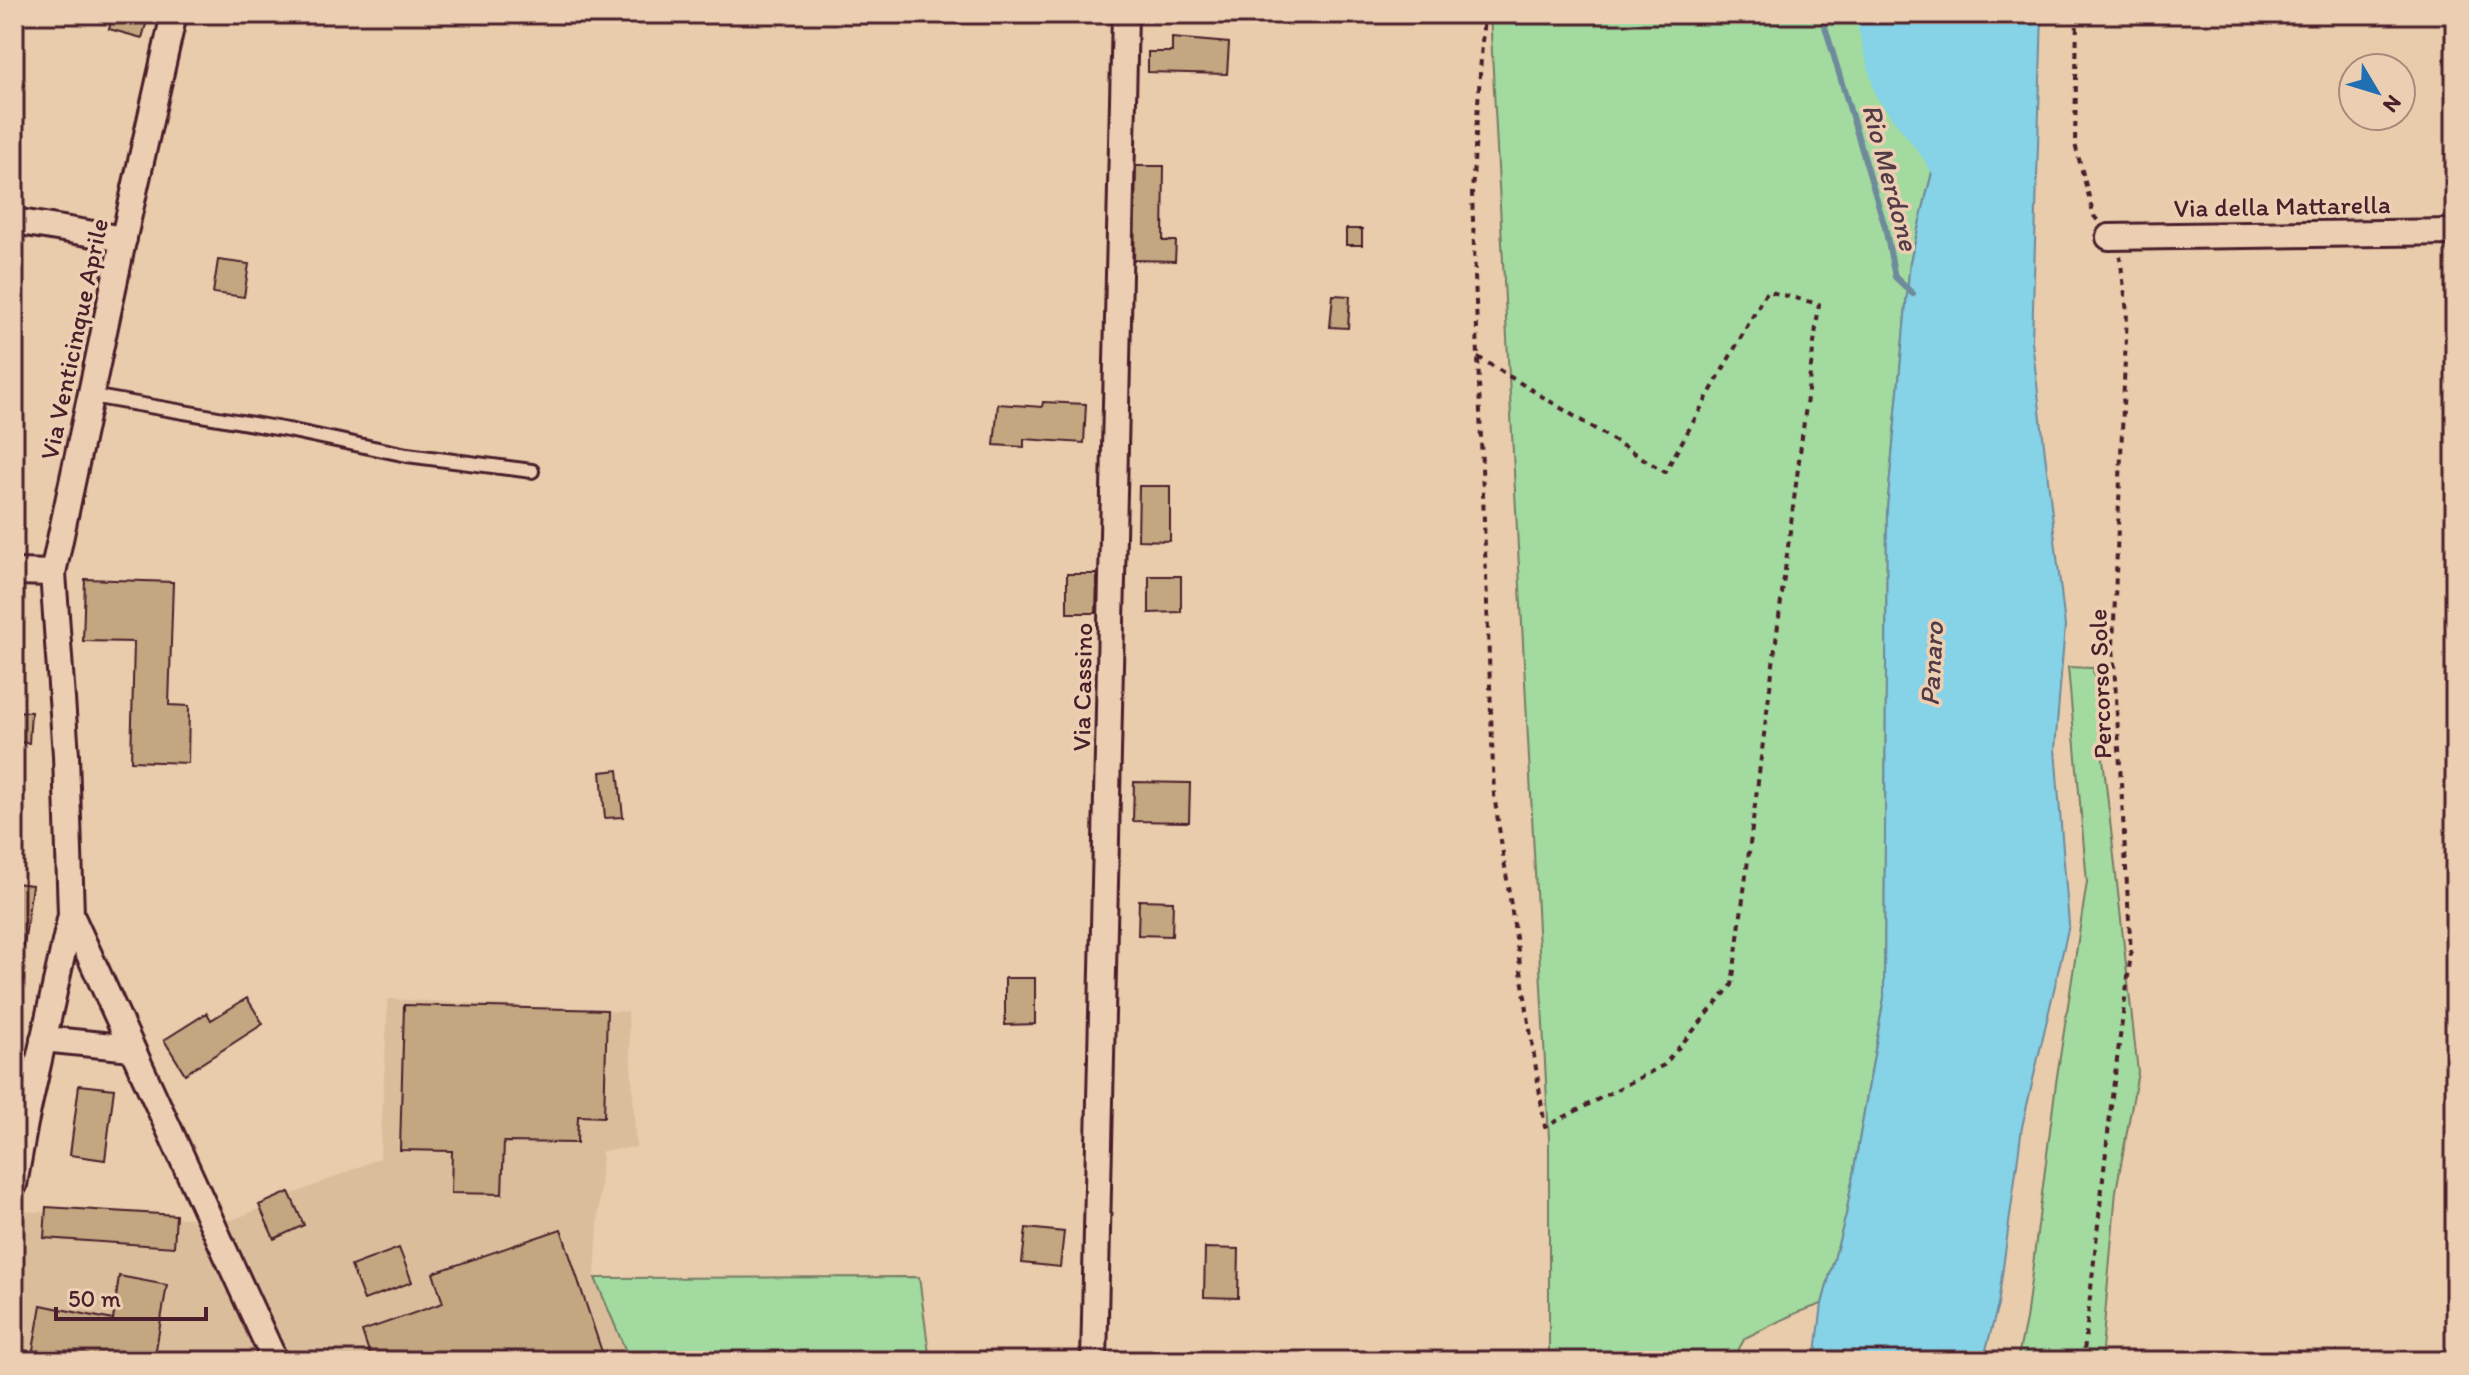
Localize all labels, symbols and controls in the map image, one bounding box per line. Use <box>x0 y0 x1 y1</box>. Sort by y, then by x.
north arrow <box>2337 52 2417 132</box>
text: N <box>2377 90 2408 118</box>
water label: Rio Merdone <box>1855 100 1927 256</box>
street label: Via della Mattarella <box>2173 188 2391 224</box>
street label: Via Venticinque Aprile <box>33 215 115 463</box>
street label: Percorso Sole <box>2081 608 2119 760</box>
water label: Panaro <box>1912 620 1950 707</box>
street label: Via Cassino <box>1065 622 1099 752</box>
scale bar <box>56 1271 206 1321</box>
text: 50 m <box>68 1284 121 1313</box>

